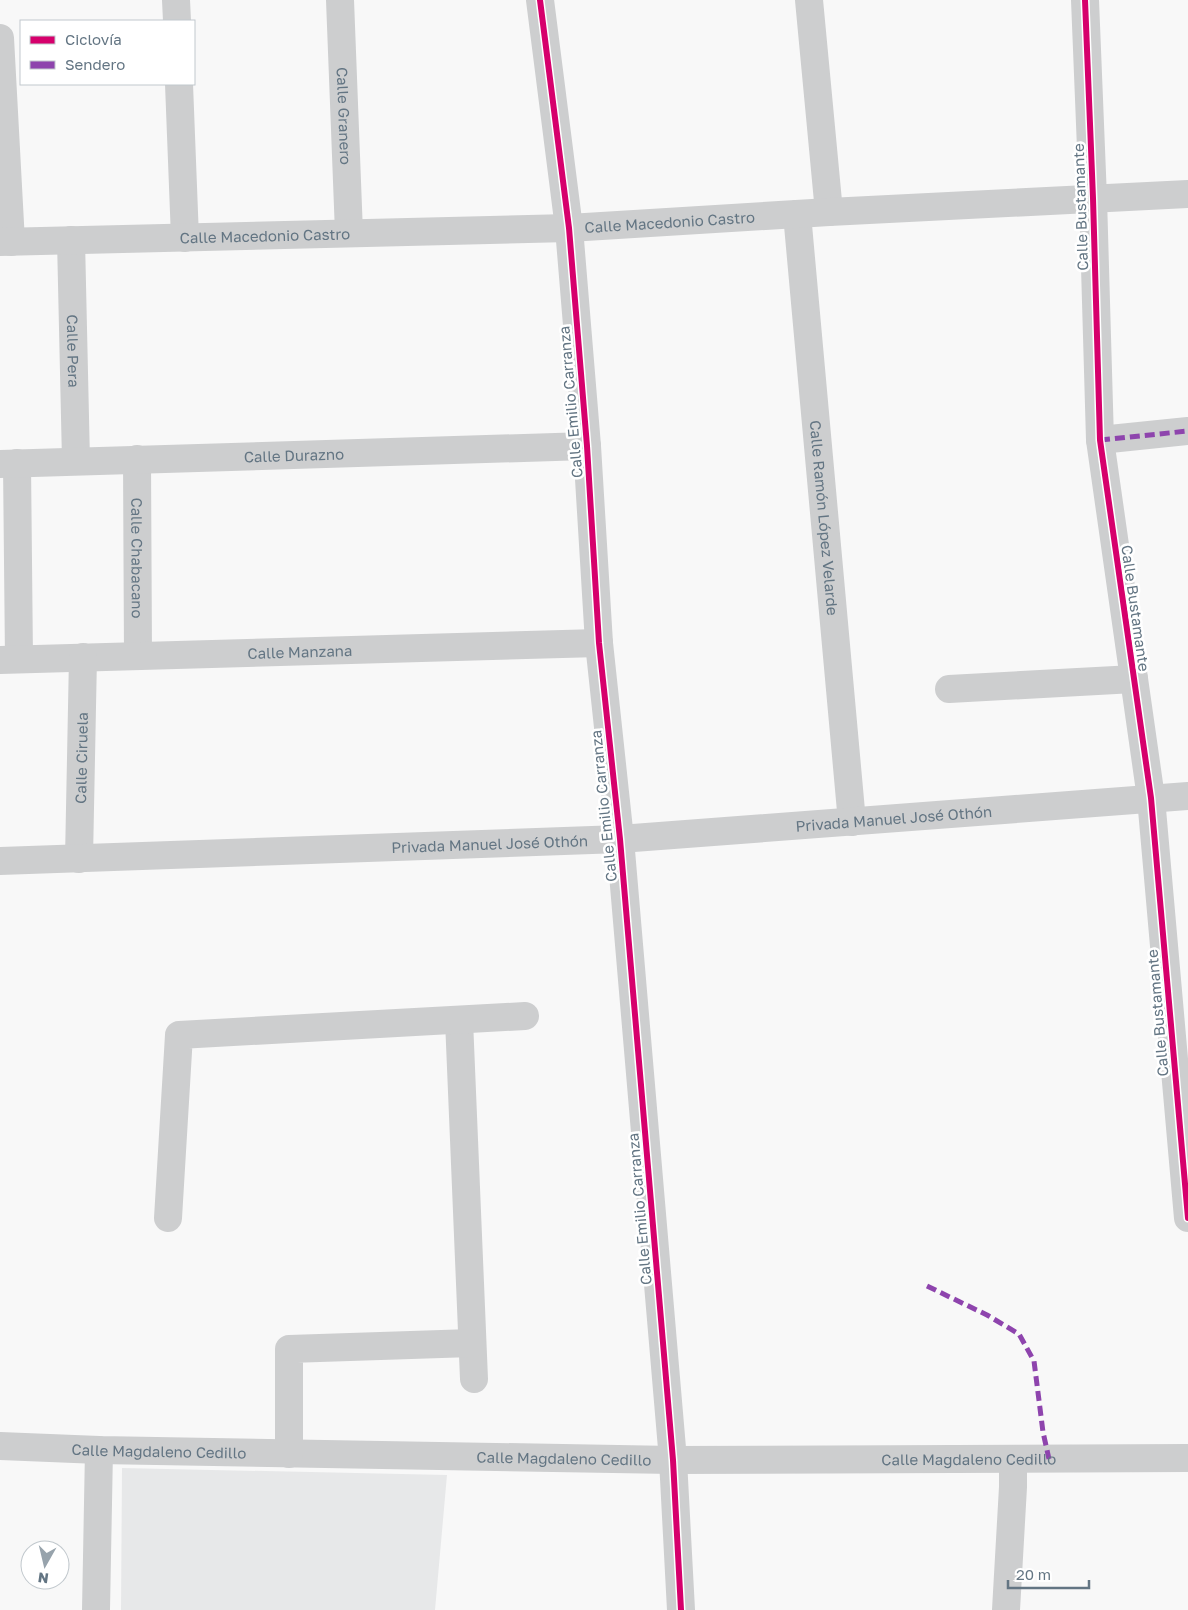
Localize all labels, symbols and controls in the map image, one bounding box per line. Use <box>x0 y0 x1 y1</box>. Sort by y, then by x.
legend <box>20 20 195 85</box>
text: Ciclovía <box>65 30 122 48</box>
text: Sendero <box>65 55 125 73</box>
street label: Calle Granero <box>334 67 355 165</box>
street label: Calle Bustamante <box>1069 143 1091 271</box>
street label: Calle Macedonio Castro <box>584 208 755 236</box>
street label: Calle Macedonio Castro <box>179 224 350 247</box>
street label: Calle Pera <box>64 314 83 388</box>
street label: Calle Emilio Carranza <box>554 325 586 479</box>
street label: Calle Ramón López Velarde <box>807 419 842 616</box>
street label: Calle Durazno <box>243 444 344 466</box>
street label: Calle Chabacano <box>128 497 147 619</box>
street label: Calle Bustamante <box>1118 544 1154 673</box>
street label: Calle Manzana <box>247 641 353 662</box>
street label: Calle Ciruela <box>71 712 91 804</box>
street label: Calle Emilio Carranza <box>586 729 620 883</box>
street label: Privada Manuel José Othón <box>795 802 993 835</box>
street label: Privada Manuel José Othón <box>391 831 588 856</box>
street label: Calle Bustamante <box>1142 948 1172 1077</box>
street label: Calle Emilio Carranza <box>623 1132 655 1286</box>
street label: Calle Magdaleno Cedillo <box>71 1440 247 1462</box>
street label: Calle Magdaleno Cedillo <box>476 1448 651 1469</box>
street label: Calle Magdaleno Cedillo <box>881 1450 1056 1468</box>
north arrow <box>20 1540 70 1590</box>
scale bar <box>1008 1558 1089 1590</box>
text: 20 m <box>1016 1565 1051 1583</box>
text: N <box>37 1569 50 1588</box>

